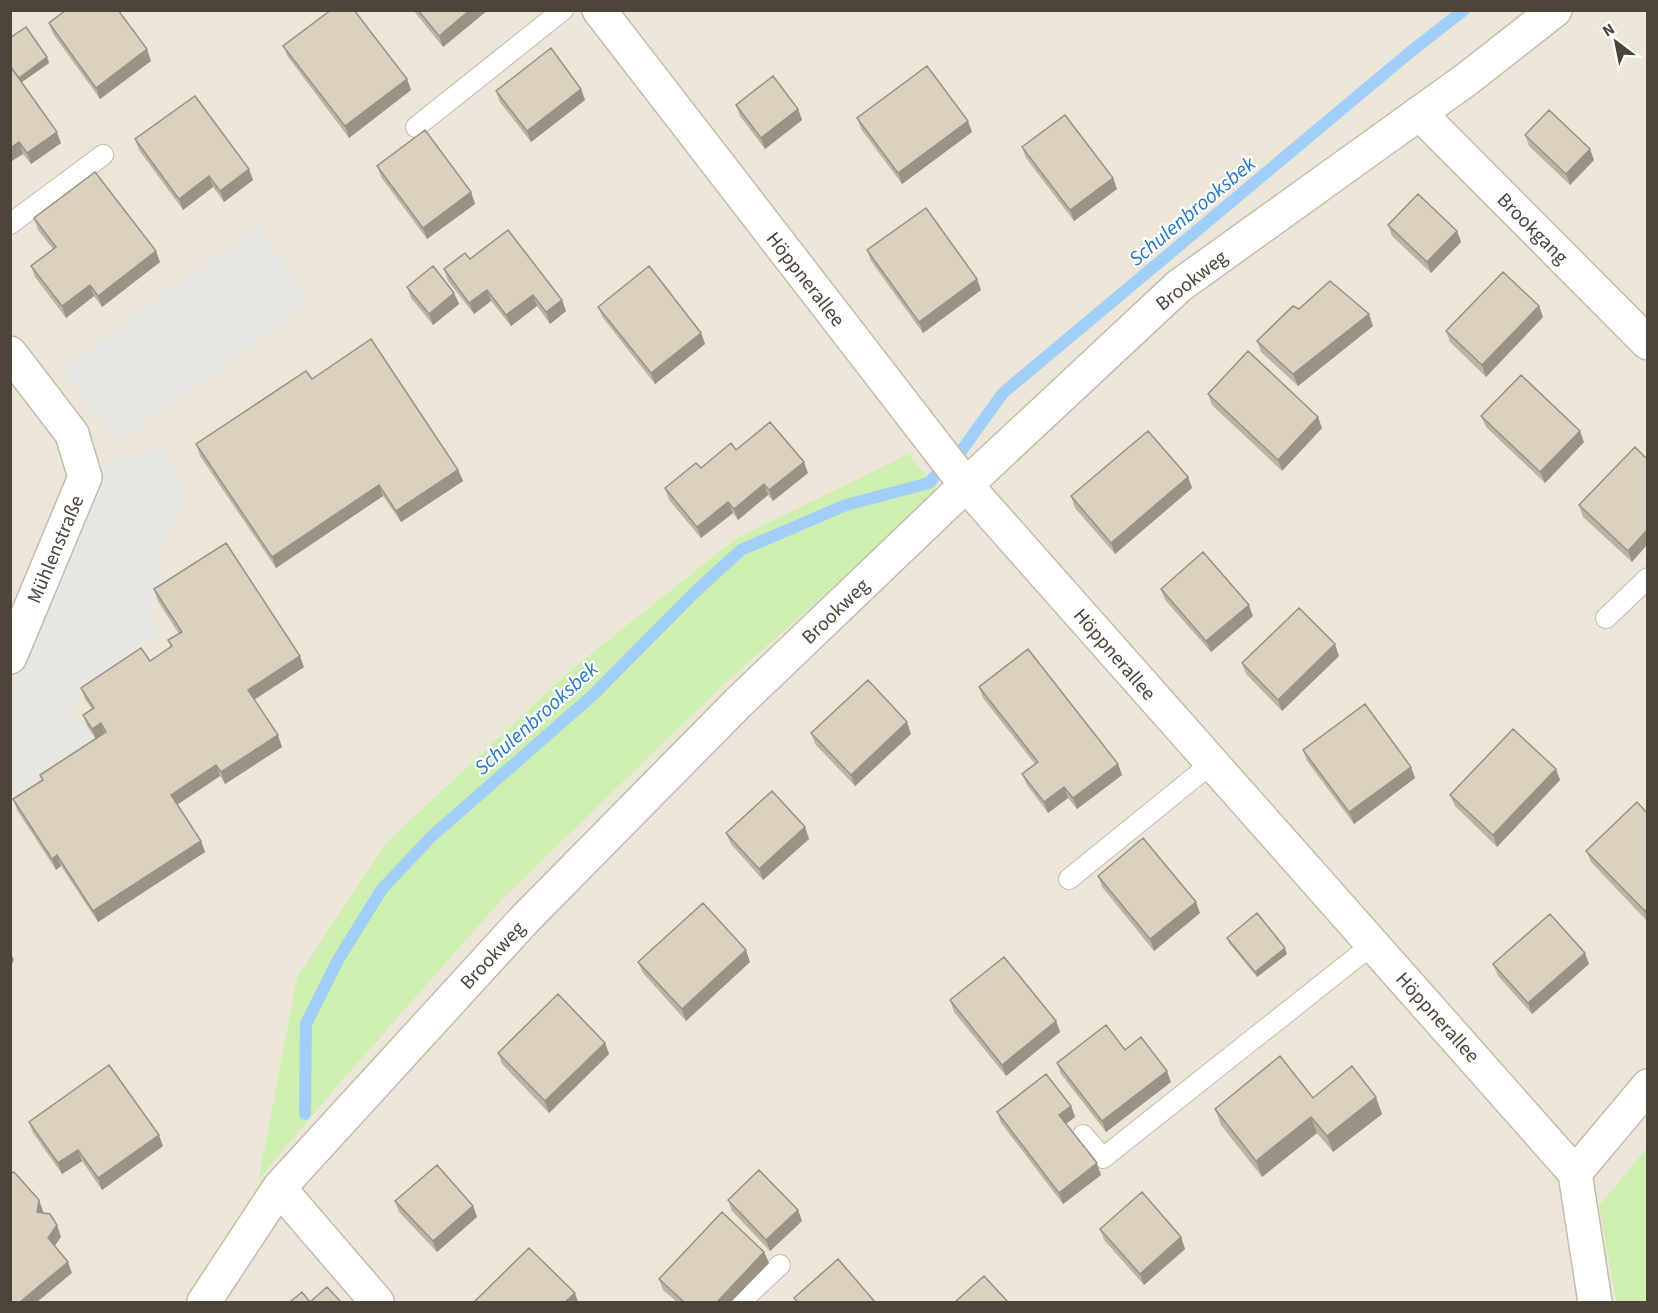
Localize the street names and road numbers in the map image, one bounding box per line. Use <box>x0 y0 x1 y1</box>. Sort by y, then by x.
street label: Brookgang <box>1490 187 1574 271</box>
street label: Höppnerallee <box>759 226 851 333</box>
street label: Brookweg <box>1150 244 1233 318</box>
street label: Mühlenstraße <box>21 491 91 608</box>
street label: Brookweg <box>796 572 876 651</box>
street label: Höppnerallee <box>1066 603 1162 707</box>
street label: Brookweg <box>454 915 532 996</box>
street label: Höppnerallee <box>1389 966 1486 1069</box>

